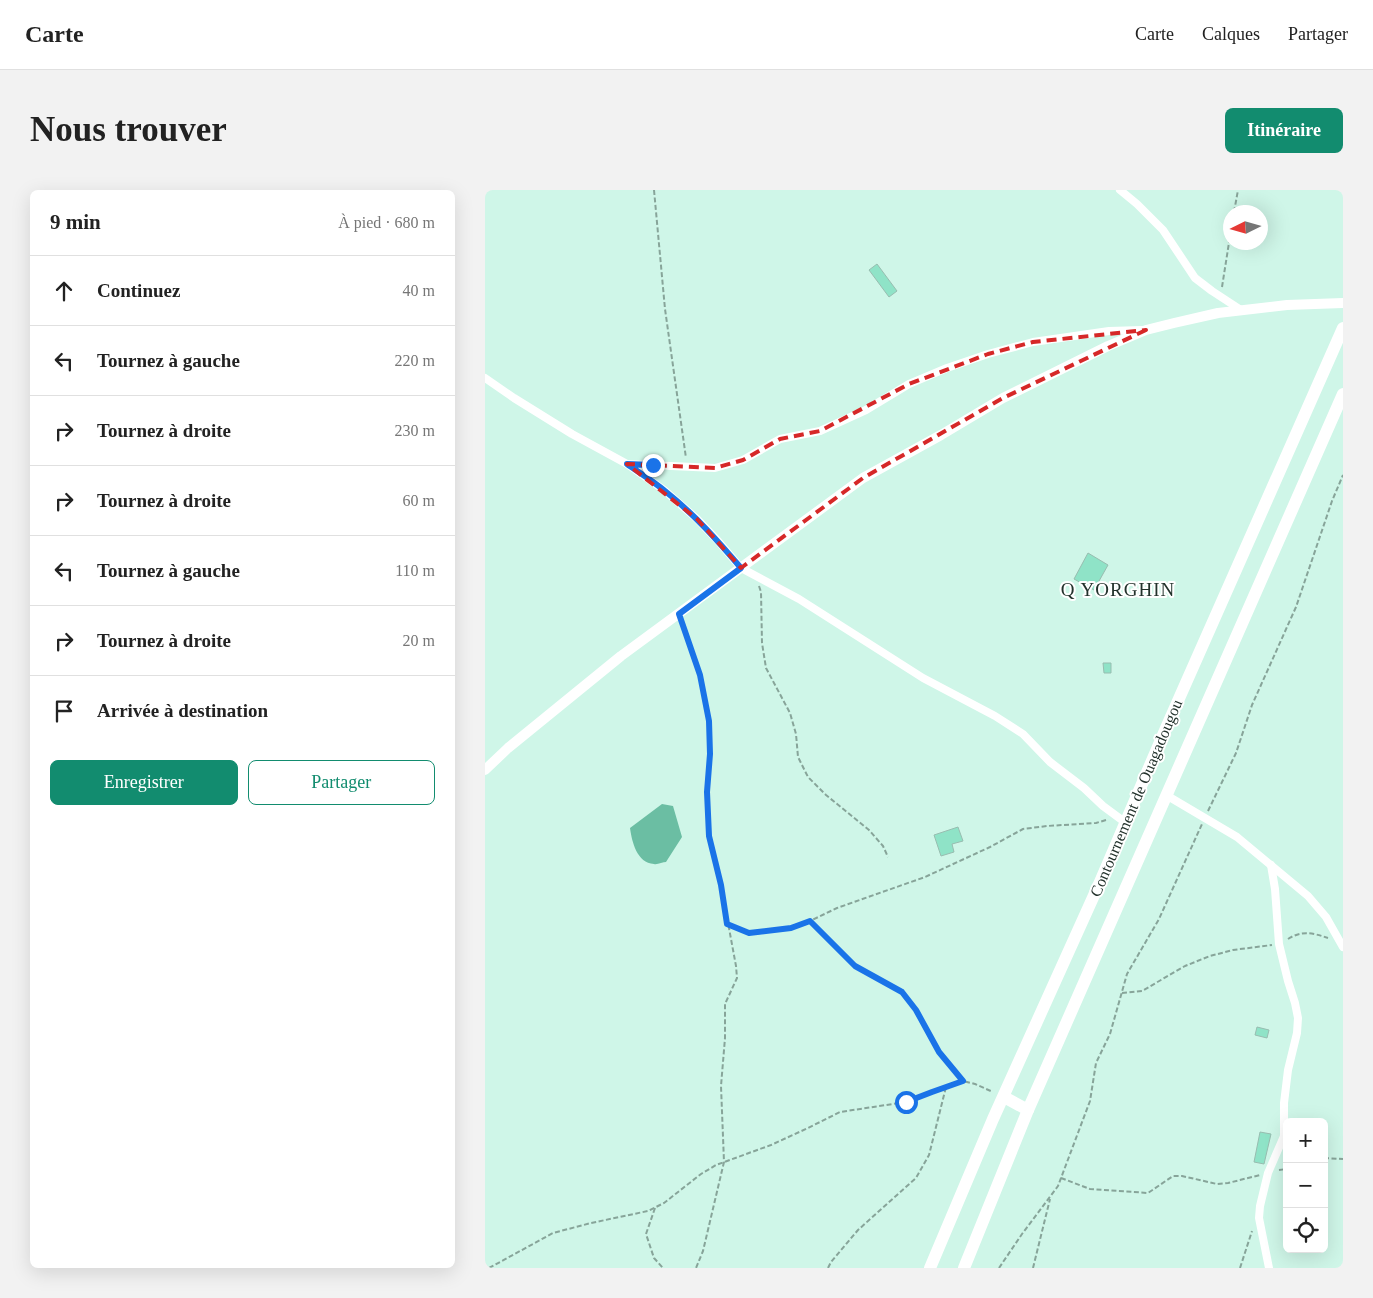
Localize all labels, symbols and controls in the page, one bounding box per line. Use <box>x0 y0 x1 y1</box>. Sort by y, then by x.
text: Carte <box>25 21 84 47</box>
text: Carte <box>1135 24 1174 44</box>
text: Calques <box>1202 24 1260 44</box>
text: Partager <box>1288 24 1348 44</box>
button: Itinéraire <box>1225 108 1343 153</box>
text: Nous trouver <box>30 110 227 149</box>
north arrow <box>1223 205 1268 250</box>
text: 9 min <box>50 210 101 234</box>
text: À pied · 680 m <box>338 214 435 231</box>
icon: ahead <box>50 277 78 305</box>
text: Continuez <box>97 280 180 301</box>
text: 40 m <box>403 282 435 299</box>
icon: left <box>50 347 78 375</box>
text: Tournez à gauche <box>97 350 240 371</box>
text: 220 m <box>395 352 435 369</box>
icon: right <box>50 417 78 445</box>
text: Tournez à droite <box>97 420 231 441</box>
text: 230 m <box>395 422 435 439</box>
route end <box>642 454 665 477</box>
icon: right <box>50 487 78 515</box>
text: Tournez à droite <box>97 490 231 511</box>
text: 60 m <box>403 492 435 509</box>
icon: left <box>50 557 78 585</box>
text: Tournez à gauche <box>97 560 240 581</box>
text: 110 m <box>395 562 435 579</box>
district label: Q YORGHIN <box>1061 579 1175 600</box>
icon: right <box>50 627 78 655</box>
text: Tournez à droite <box>97 630 231 651</box>
text: 20 m <box>403 632 435 649</box>
icon: arrive <box>50 697 78 725</box>
street label: Contournement de Ouagadougou <box>1087 697 1186 899</box>
text: Arrivée à destination <box>97 700 268 721</box>
button: Enregistrer <box>50 760 238 805</box>
button: Partager <box>248 760 435 805</box>
route start <box>895 1091 918 1114</box>
map controls <box>1283 1118 1328 1253</box>
button: + <box>1283 1118 1328 1163</box>
button: − <box>1283 1163 1328 1208</box>
button: locate <box>1283 1208 1328 1253</box>

